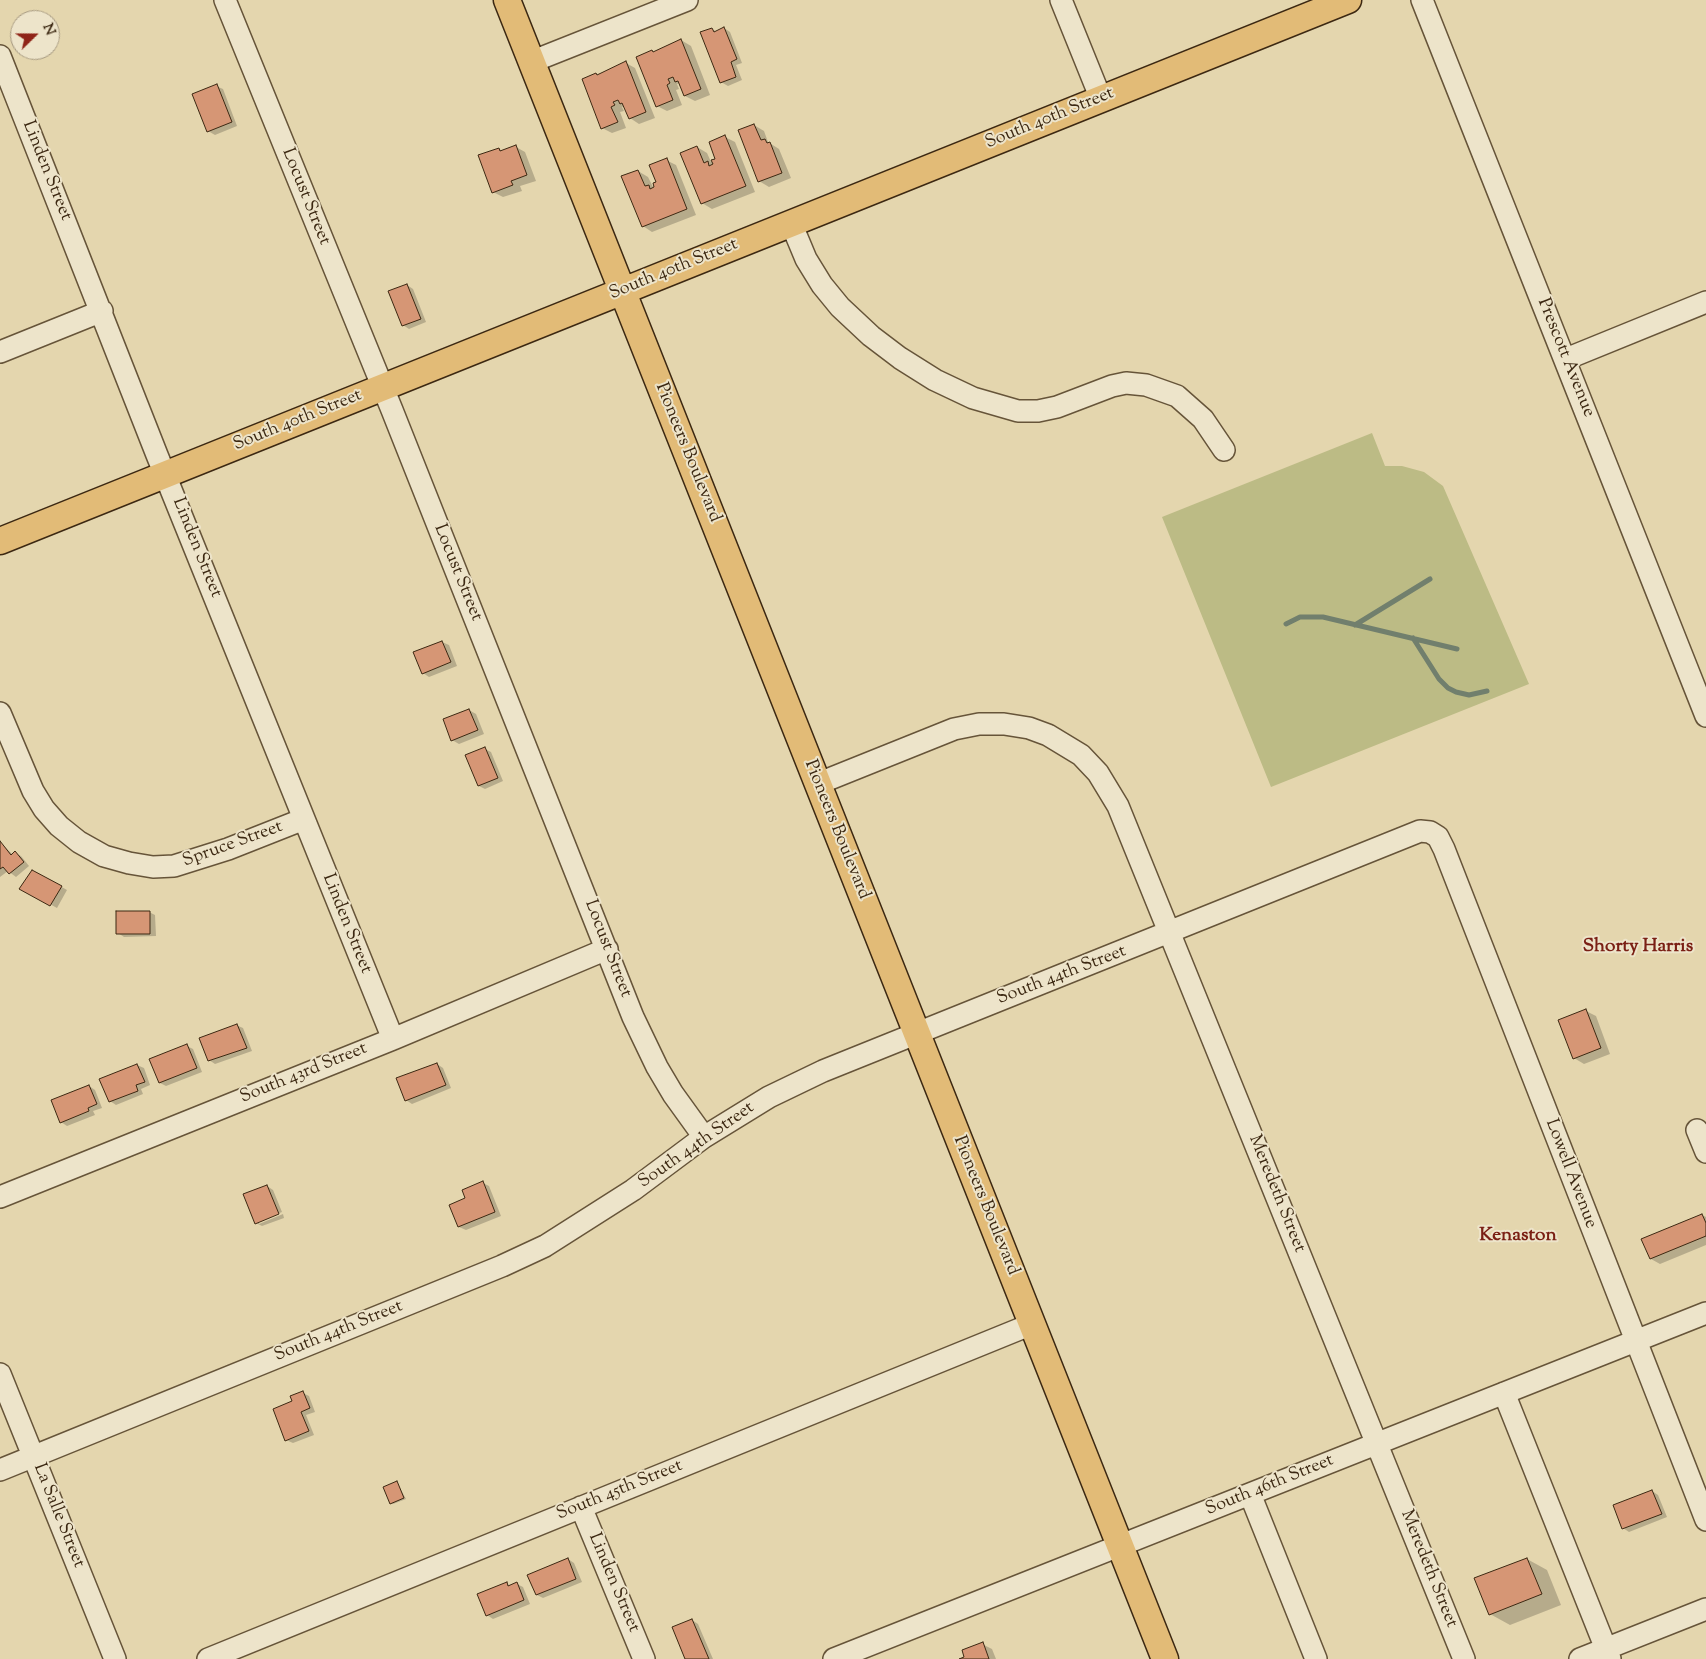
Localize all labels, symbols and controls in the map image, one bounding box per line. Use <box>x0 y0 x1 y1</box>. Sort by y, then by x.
north arrow <box>10 10 60 60</box>
text: N <box>37 21 59 39</box>
street label: South 40th Street <box>983 83 1117 155</box>
street label: Linden Street <box>16 118 76 224</box>
street label: Locust Street <box>276 145 334 249</box>
street label: South 40th Street <box>607 234 741 306</box>
street label: Prescott Avenue <box>1531 295 1599 421</box>
street label: Pioneers Boulevard <box>649 380 725 526</box>
street label: South 40th Street <box>231 385 365 457</box>
street label: Linden Street <box>166 495 226 601</box>
street label: Locust Street <box>428 521 486 625</box>
street label: Pioneers Boulevard <box>798 757 874 903</box>
street label: Spruce Street <box>180 817 286 873</box>
street label: Linden Street <box>316 871 376 977</box>
street label: Locust Street <box>579 897 635 1001</box>
district label: Shorty Harris <box>1583 937 1693 959</box>
street label: South 44th Street <box>994 941 1130 1011</box>
street label: South 43rd Street <box>237 1039 371 1109</box>
street label: South 44th Street <box>635 1098 759 1194</box>
street label: Lowell Avenue <box>1539 1116 1601 1232</box>
street label: Meredeth Street <box>1243 1132 1309 1256</box>
street label: Pioneers Boulevard <box>947 1133 1023 1279</box>
district label: Kenaston <box>1479 1226 1557 1248</box>
street label: South 44th Street <box>272 1296 406 1368</box>
street label: South 46th Street <box>1203 1450 1337 1522</box>
street label: South 45th Street <box>554 1456 686 1526</box>
street label: La Salle Street <box>27 1461 89 1571</box>
street label: Meredeth Street <box>1395 1507 1461 1631</box>
street label: Linden Street <box>582 1530 644 1636</box>

